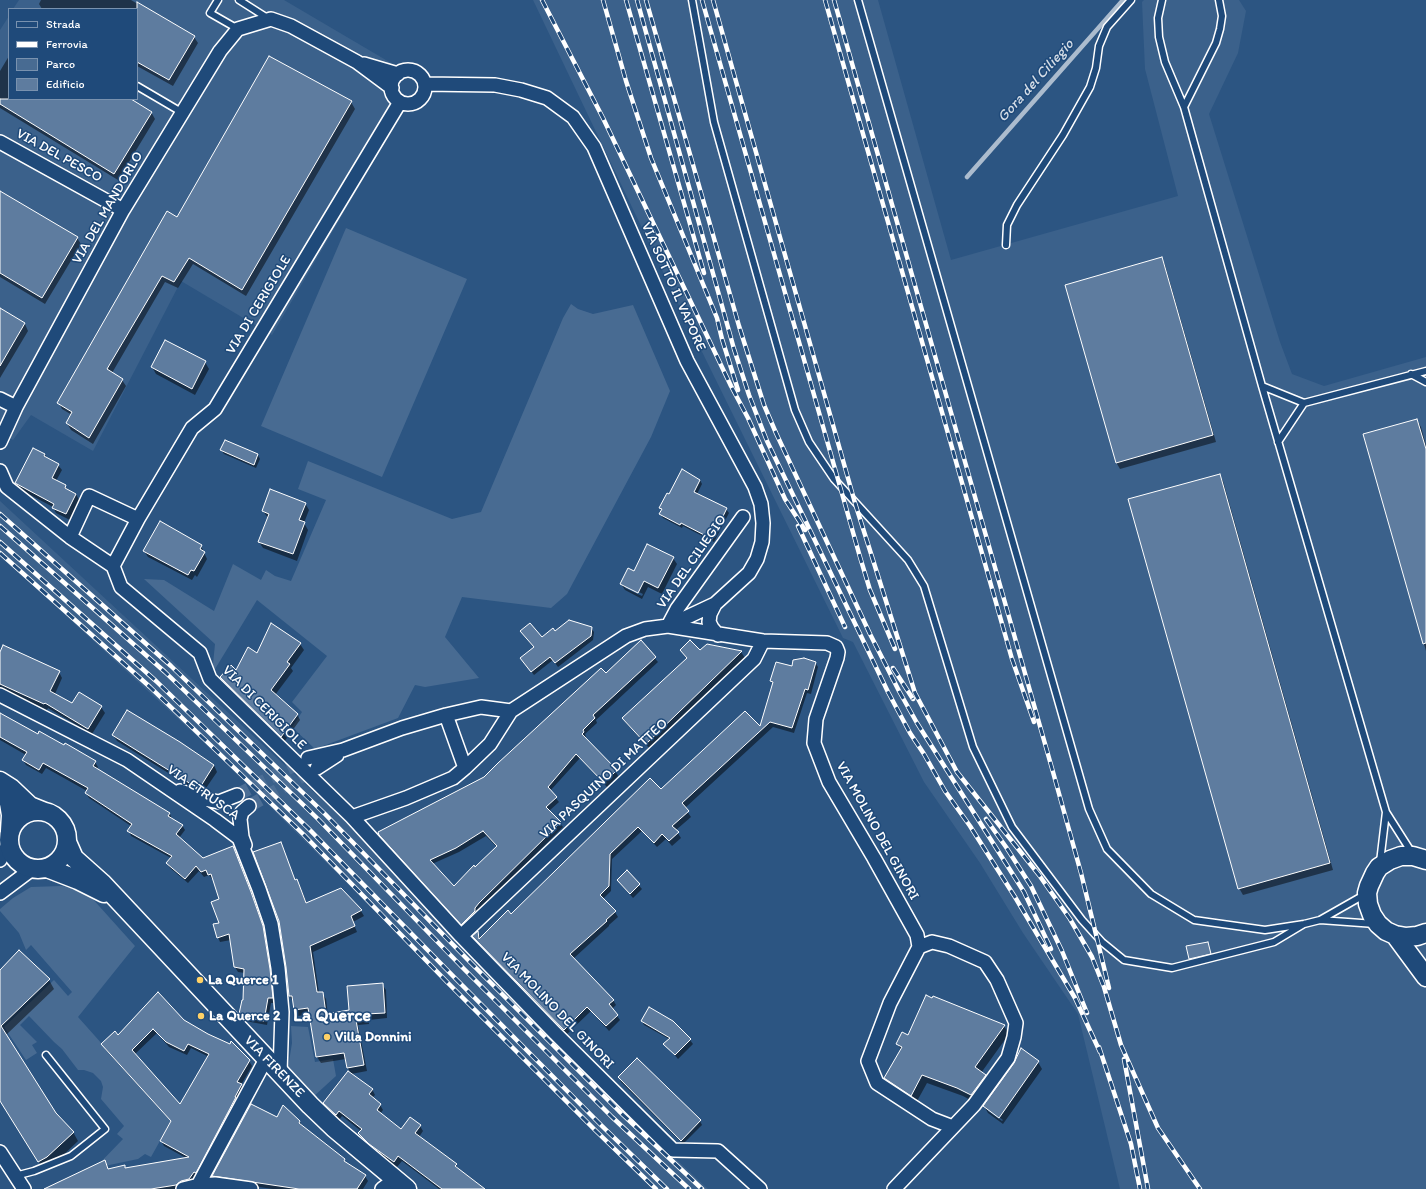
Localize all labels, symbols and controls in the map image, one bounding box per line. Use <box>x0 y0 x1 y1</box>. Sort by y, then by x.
legend <box>8 8 138 100</box>
text: Strada <box>46 17 80 31</box>
water label: Gora del Ciliegio <box>994 36 1078 126</box>
text: Ferrovia <box>46 37 88 51</box>
text: Parco <box>46 57 75 71</box>
text: Edificio <box>46 77 85 91</box>
street label: VIA DEL PESCO <box>13 126 105 186</box>
street label: VIA DEL MANDORLO <box>69 149 147 267</box>
street label: VIA SOTTO IL VAPORE <box>637 220 709 354</box>
street label: VIA DI CERIGIOLE <box>223 253 295 357</box>
street label: VIA DEL CILIEGIO <box>653 512 731 612</box>
street label: VIA DI CERIGIOLE <box>218 662 310 754</box>
street label: VIA PASQUINO DI MATTEO <box>537 715 671 843</box>
street label: VIA MOLINO DEL GINORI <box>832 759 922 903</box>
street label: VIA ETRUSCA <box>163 762 243 824</box>
street label: VIA MOLINO DEL GINORI <box>497 949 617 1073</box>
place label: La Querce 1 <box>208 972 278 988</box>
marker: La Querce 1 <box>195 975 205 985</box>
district label: La Querce <box>293 1005 371 1027</box>
place label: La Querce 2 <box>209 1008 280 1024</box>
marker: La Querce 2 <box>196 1011 206 1021</box>
place label: Villa Donnini <box>335 1029 412 1045</box>
marker: Villa Donnini <box>322 1032 332 1042</box>
street label: VIA FIRENZE <box>240 1033 308 1101</box>

